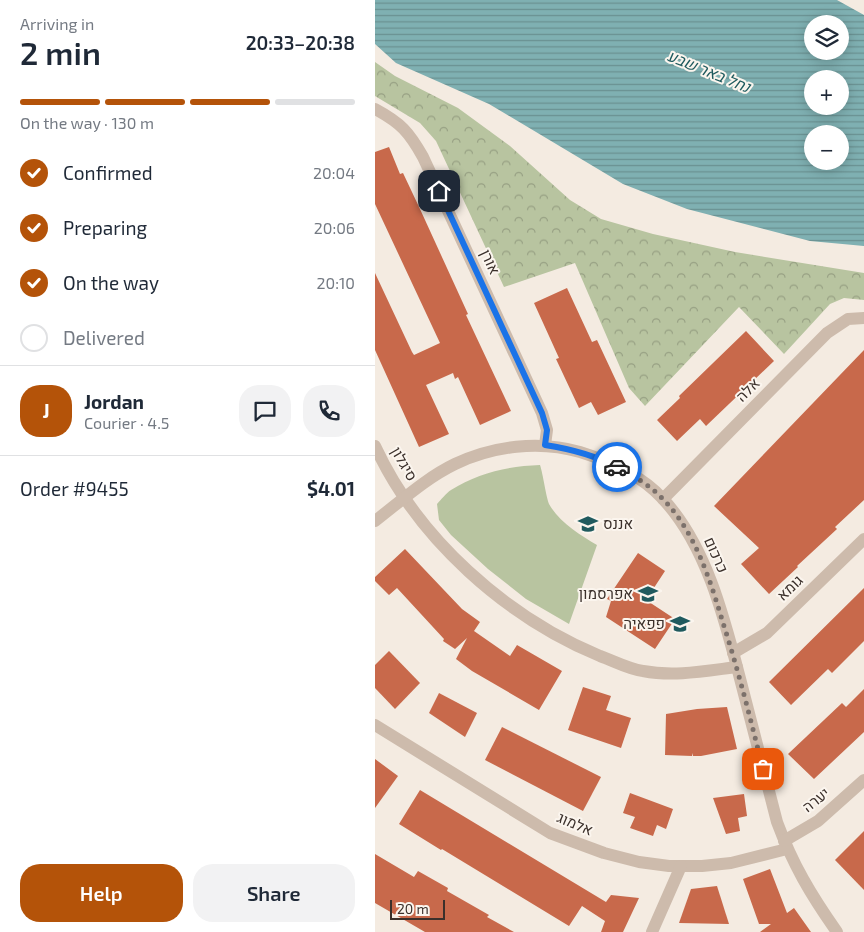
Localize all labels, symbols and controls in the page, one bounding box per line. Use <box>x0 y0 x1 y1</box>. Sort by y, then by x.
text: Arriving in <box>20 14 94 33</box>
map controls <box>804 15 849 170</box>
button: layers <box>804 15 849 60</box>
text: 20:33–20:38 <box>246 31 355 54</box>
text: 2 min <box>20 33 101 71</box>
water label: נחל באר שבע <box>665 45 755 96</box>
button: + <box>804 70 849 115</box>
text: On the way · 130 m <box>20 113 154 132</box>
button: − <box>804 125 849 170</box>
icon: check <box>20 159 48 187</box>
text: Confirmed <box>63 161 153 184</box>
text: 20:04 <box>313 163 355 182</box>
pin <box>418 170 460 212</box>
icon: home <box>425 177 453 205</box>
icon: check <box>20 214 48 242</box>
text: Preparing <box>63 216 147 239</box>
text: 20:06 <box>314 218 355 237</box>
street label: אורן <box>477 246 505 277</box>
icon: check <box>20 269 48 297</box>
text: On the way <box>63 271 159 294</box>
text: 20:10 <box>317 273 355 292</box>
text: Delivered <box>63 326 145 349</box>
street label: אלה <box>732 374 763 405</box>
button: chat <box>239 385 291 437</box>
button: phone <box>303 385 355 437</box>
text: Jordan <box>84 390 144 413</box>
text: J <box>42 399 50 422</box>
text: Courier · 4.5 <box>84 413 169 432</box>
courier <box>592 442 642 492</box>
street label: סיגלון <box>388 443 422 484</box>
icon: car <box>603 453 631 481</box>
text: Order #9455 <box>20 477 129 500</box>
text: $4.01 <box>307 477 355 500</box>
school or university icon: אננס <box>577 513 599 535</box>
place label: אננס <box>603 514 633 532</box>
street label: כרכום <box>701 534 733 575</box>
street label: גומא <box>772 570 806 604</box>
school or university icon: אפרסמון <box>637 583 659 605</box>
place label: אפרסמון <box>579 584 633 602</box>
school or university icon: פפאיה <box>669 613 691 635</box>
place label: פפאיה <box>623 614 665 632</box>
pin <box>742 748 784 790</box>
icon: bag <box>749 755 777 783</box>
street label: יערה <box>798 783 833 815</box>
street label: אלמוג <box>555 808 596 839</box>
button: Help <box>20 864 183 922</box>
button: Share <box>193 864 355 922</box>
scale bar <box>390 897 445 920</box>
text: 20 m <box>397 900 429 917</box>

